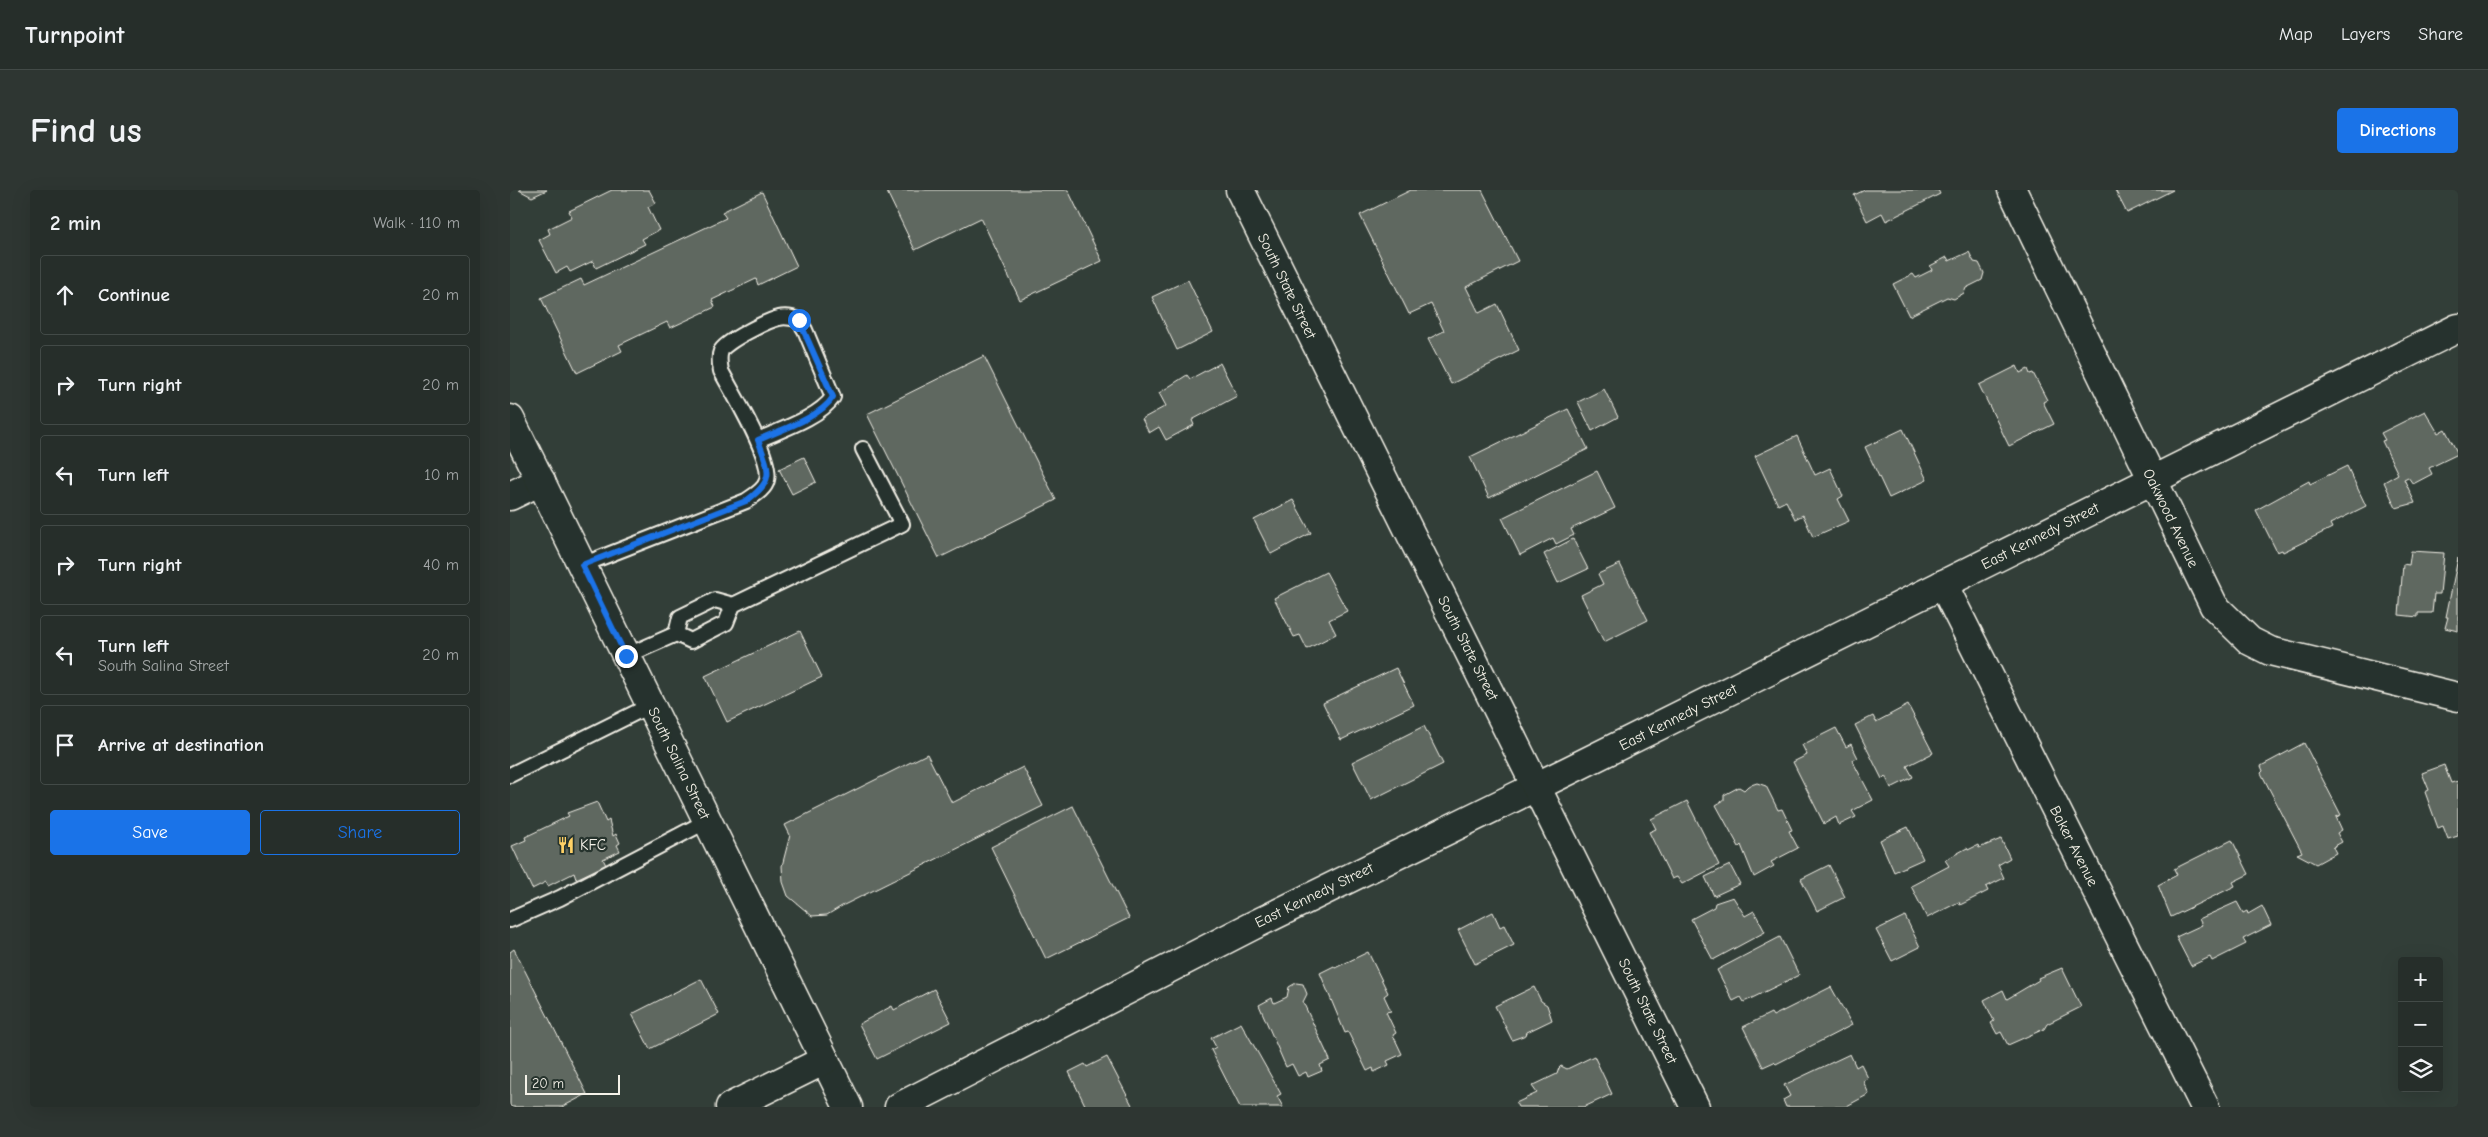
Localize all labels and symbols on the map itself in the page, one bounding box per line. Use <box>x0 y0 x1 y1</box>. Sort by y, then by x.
street label: South State Street <box>1254 230 1321 342</box>
route start <box>788 309 811 332</box>
street label: Oakwood Avenue <box>2139 466 2203 571</box>
street label: East Kennedy Street <box>1978 498 2102 573</box>
street label: South State Street <box>1434 593 1502 704</box>
route end <box>615 645 638 668</box>
street label: East Kennedy Street <box>1616 679 1740 754</box>
street label: South Salina Street <box>644 704 714 823</box>
street label: Baker Avenue <box>2046 803 2102 890</box>
restaurant icon: KFC <box>556 835 576 855</box>
place label: KFC <box>580 836 606 854</box>
street label: East Kennedy Street <box>1252 858 1377 931</box>
street label: South State Street <box>1615 955 1682 1067</box>
scale bar <box>525 1072 620 1095</box>

